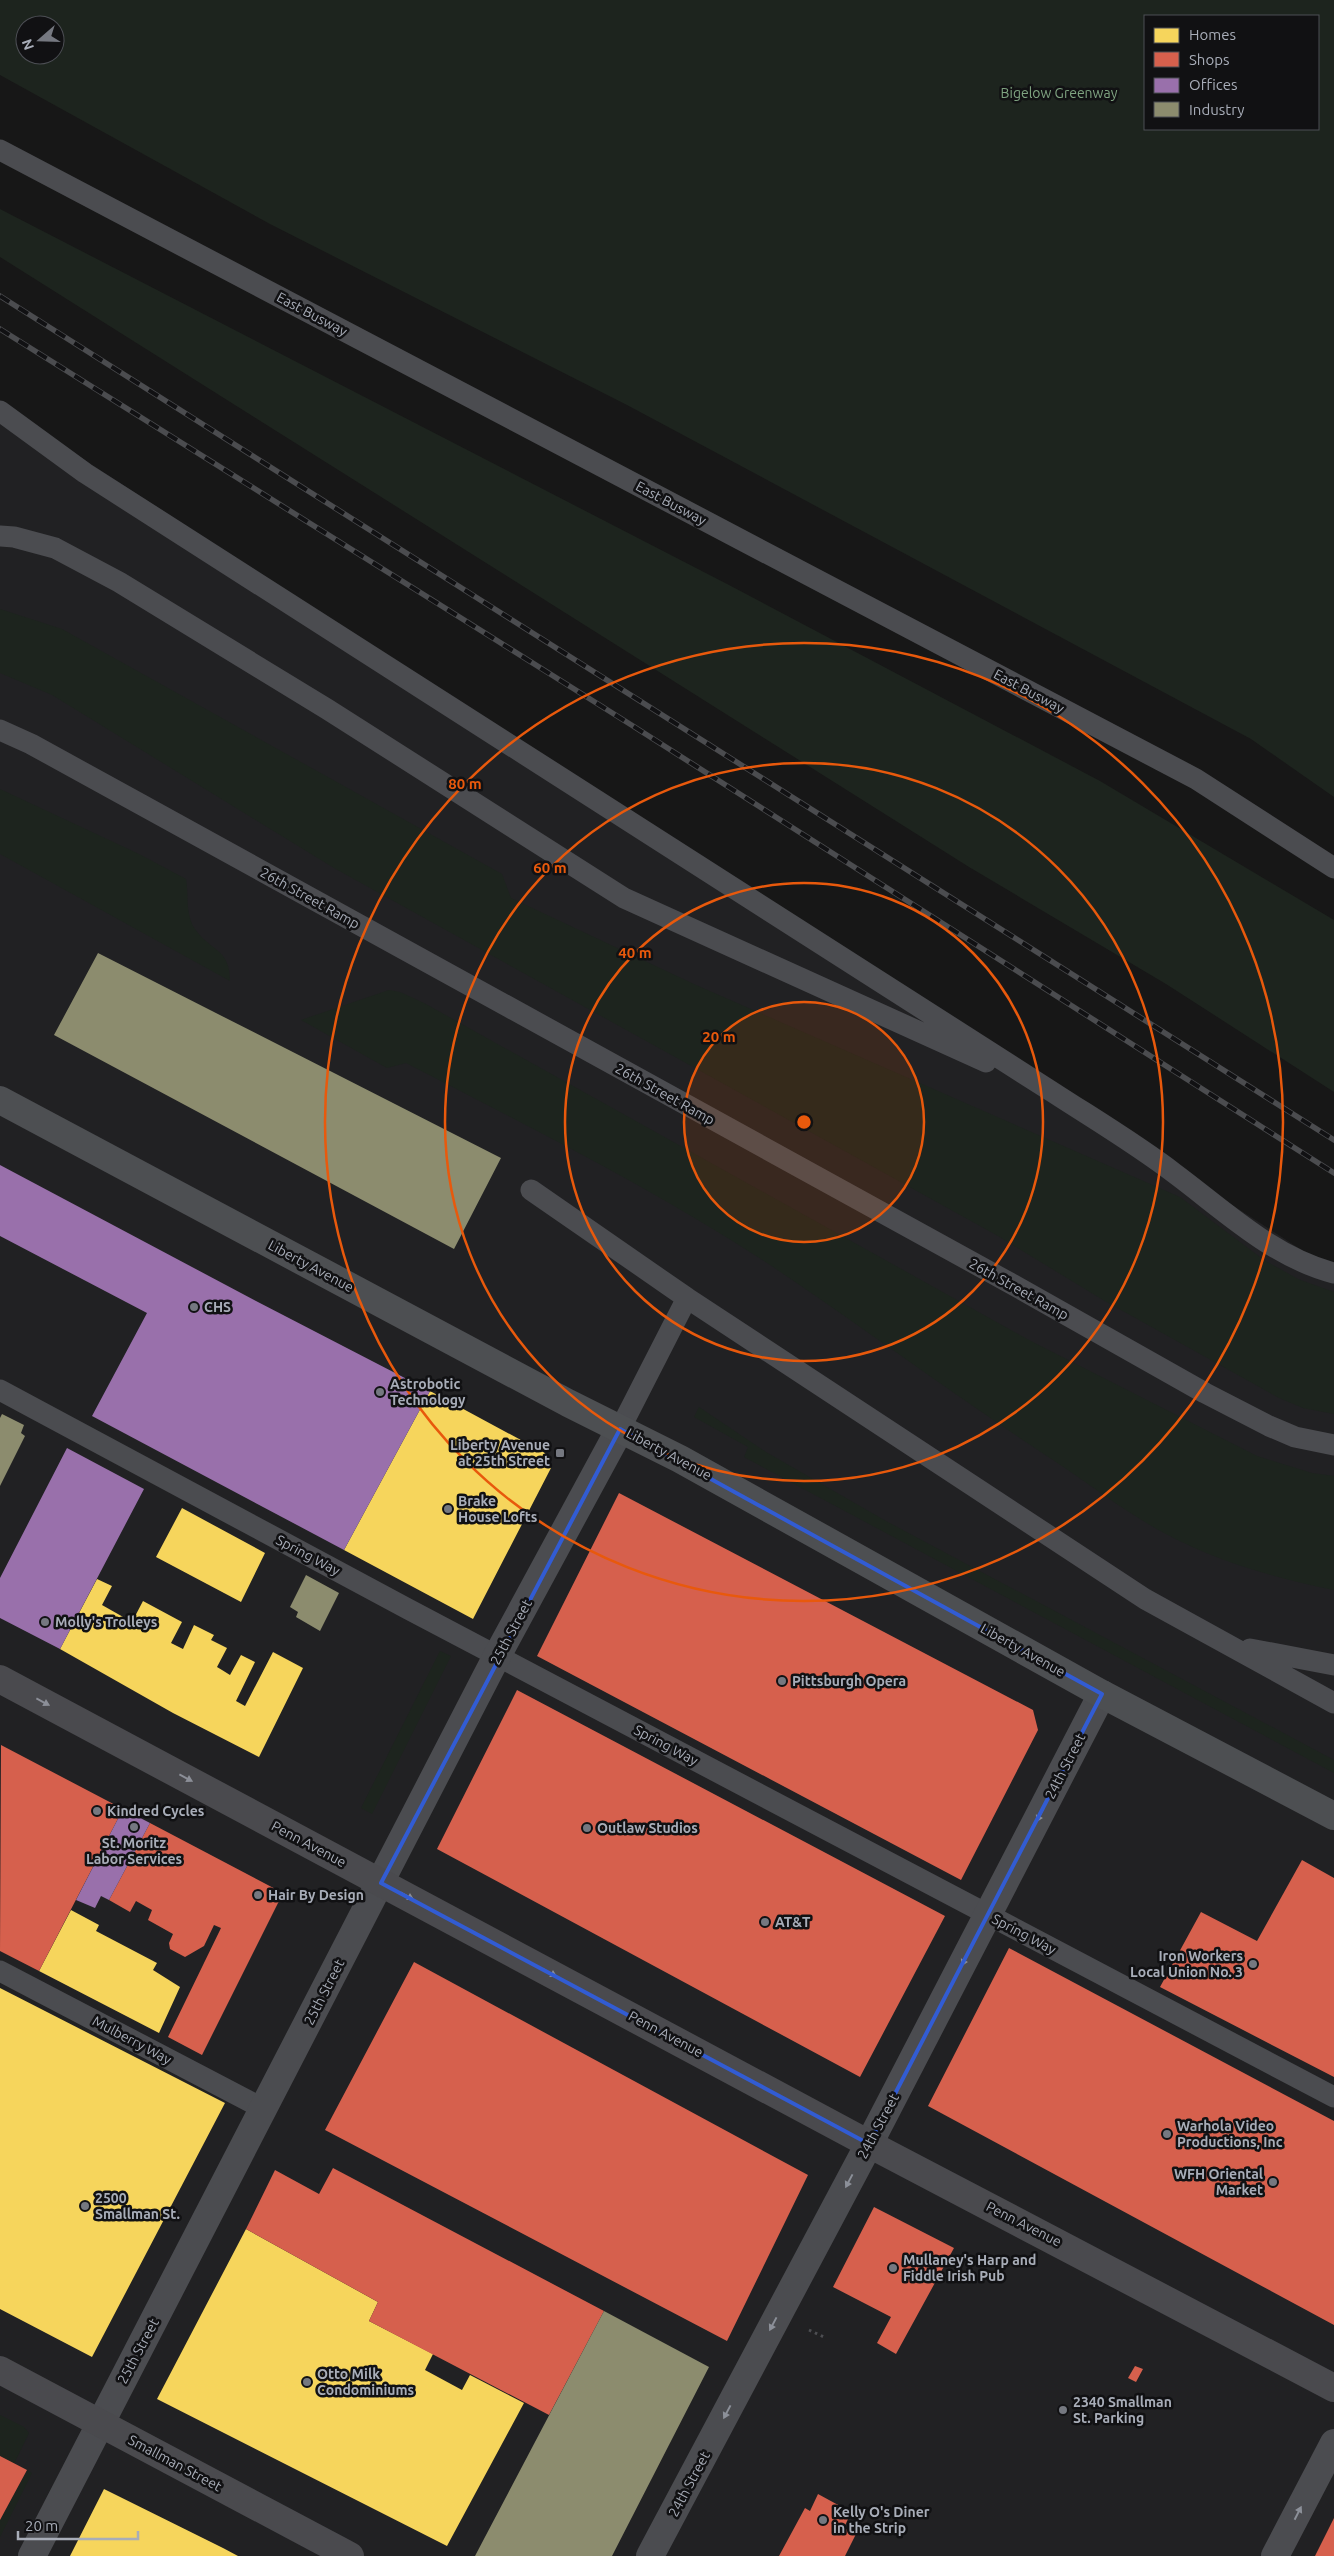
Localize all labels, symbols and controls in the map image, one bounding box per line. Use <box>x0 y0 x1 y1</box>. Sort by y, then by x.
north arrow <box>15 15 65 65</box>
legend <box>1144 15 1319 130</box>
text: Homes <box>1189 26 1236 43</box>
text: N <box>18 37 37 52</box>
text: Shops <box>1189 51 1230 68</box>
text: Offices <box>1189 76 1237 93</box>
park label: Bigelow Greenway <box>1001 85 1118 101</box>
text: Industry <box>1189 101 1244 118</box>
street label: East Busway <box>274 289 350 339</box>
street label: East Busway <box>633 478 709 528</box>
street label: East Busway <box>991 666 1067 716</box>
text: 80 m <box>448 775 482 792</box>
text: 60 m <box>533 859 567 876</box>
street label: 26th Street Ramp <box>258 864 362 932</box>
text: 40 m <box>618 944 652 961</box>
text: 20 m <box>702 1028 736 1045</box>
street label: 26th Street Ramp <box>613 1060 717 1128</box>
centre of rings <box>795 1113 813 1131</box>
street label: Liberty Avenue <box>266 1237 356 1295</box>
street label: 26th Street Ramp <box>967 1255 1071 1323</box>
place label: CHS <box>204 1299 231 1315</box>
marker: CHS <box>188 1301 200 1313</box>
place label: Astrobotic Technology <box>390 1376 466 1408</box>
marker: Astrobotic Technology <box>374 1386 386 1398</box>
street label: Liberty Avenue <box>624 1425 714 1483</box>
place label: Liberty Avenue at 25th Street <box>450 1437 550 1469</box>
marker: Liberty Avenue at 25th Street <box>554 1447 566 1459</box>
place label: Brake House Lofts <box>458 1493 538 1525</box>
marker: Brake House Lofts <box>442 1503 454 1515</box>
street label: Spring Way <box>273 1531 343 1579</box>
street label: 25th Street <box>487 1596 535 1667</box>
place label: Molly's Trolleys <box>55 1614 158 1630</box>
marker: Molly's Trolleys <box>39 1616 51 1628</box>
street label: Liberty Avenue <box>978 1620 1068 1680</box>
place label: Pittsburgh Opera <box>792 1673 906 1689</box>
marker: Pittsburgh Opera <box>776 1675 788 1687</box>
one-way arrow <box>36 1698 50 1706</box>
street label: Spring Way <box>631 1721 701 1769</box>
street label: 24th Street <box>1042 1730 1089 1802</box>
one-way arrow <box>180 1774 193 1783</box>
place label: Kindred Cycles <box>107 1803 205 1819</box>
marker: Kindred Cycles <box>91 1805 103 1817</box>
one-way arrow <box>1035 1808 1044 1822</box>
street label: Penn Avenue <box>269 1818 349 1870</box>
place label: Outlaw Studios <box>597 1820 698 1836</box>
marker: St. Moritz Labor Services <box>128 1821 140 1833</box>
marker: Outlaw Studios <box>581 1822 593 1834</box>
place label: St. Moritz Labor Services <box>86 1835 182 1867</box>
place label: Hair By Design <box>268 1887 364 1903</box>
marker: Hair By Design <box>252 1889 264 1901</box>
one-way arrow <box>400 1892 414 1900</box>
street label: Spring Way <box>989 1910 1059 1958</box>
place label: AT&T <box>775 1914 811 1930</box>
marker: AT&T <box>759 1916 771 1928</box>
place label: Iron Workers Local Union No. 3 <box>1130 1948 1243 1980</box>
one-way arrow <box>961 1952 969 1966</box>
street label: 25th Street <box>301 1956 348 2028</box>
marker: Iron Workers Local Union No. 3 <box>1247 1958 1259 1970</box>
one-way arrow <box>544 1968 557 1977</box>
street label: Penn Avenue <box>626 2008 706 2060</box>
street label: Mulberry Way <box>90 2012 174 2068</box>
street label: 24th Street <box>854 2090 902 2161</box>
place label: Warhola Video Productions, Inc <box>1177 2118 1283 2150</box>
marker: Warhola Video Productions, Inc <box>1161 2128 1173 2140</box>
place label: WFH Oriental Market <box>1174 2166 1263 2198</box>
one-way arrow <box>845 2173 853 2188</box>
marker: WFH Oriental Market <box>1267 2176 1279 2188</box>
place label: 2500 Smallman St. <box>95 2190 180 2222</box>
street label: Penn Avenue <box>984 2198 1064 2250</box>
marker: 2500 Smallman St. <box>79 2200 91 2212</box>
place label: Mullaney's Harp and Fiddle Irish Pub <box>903 2252 1036 2284</box>
marker: Mullaney's Harp and Fiddle Irish Pub <box>887 2262 899 2274</box>
street label: 25th Street <box>114 2315 162 2386</box>
one-way arrow <box>769 2317 777 2332</box>
place label: Otto Milk Condominiums <box>317 2366 415 2398</box>
marker: Otto Milk Condominiums <box>301 2376 313 2388</box>
place label: 2340 Smallman St. Parking <box>1073 2394 1172 2426</box>
marker: 2340 Smallman St. Parking <box>1057 2404 1069 2416</box>
one-way arrow <box>723 2405 731 2419</box>
street label: Smallman Street <box>126 2432 225 2495</box>
street label: 24th Street <box>665 2448 713 2519</box>
place label: Kelly O's Diner in the Strip <box>833 2504 930 2536</box>
one-way arrow <box>1294 2505 1302 2520</box>
scale bar <box>18 2508 138 2540</box>
marker: Kelly O's Diner in the Strip <box>817 2514 829 2526</box>
text: 20 m <box>25 2517 58 2534</box>

